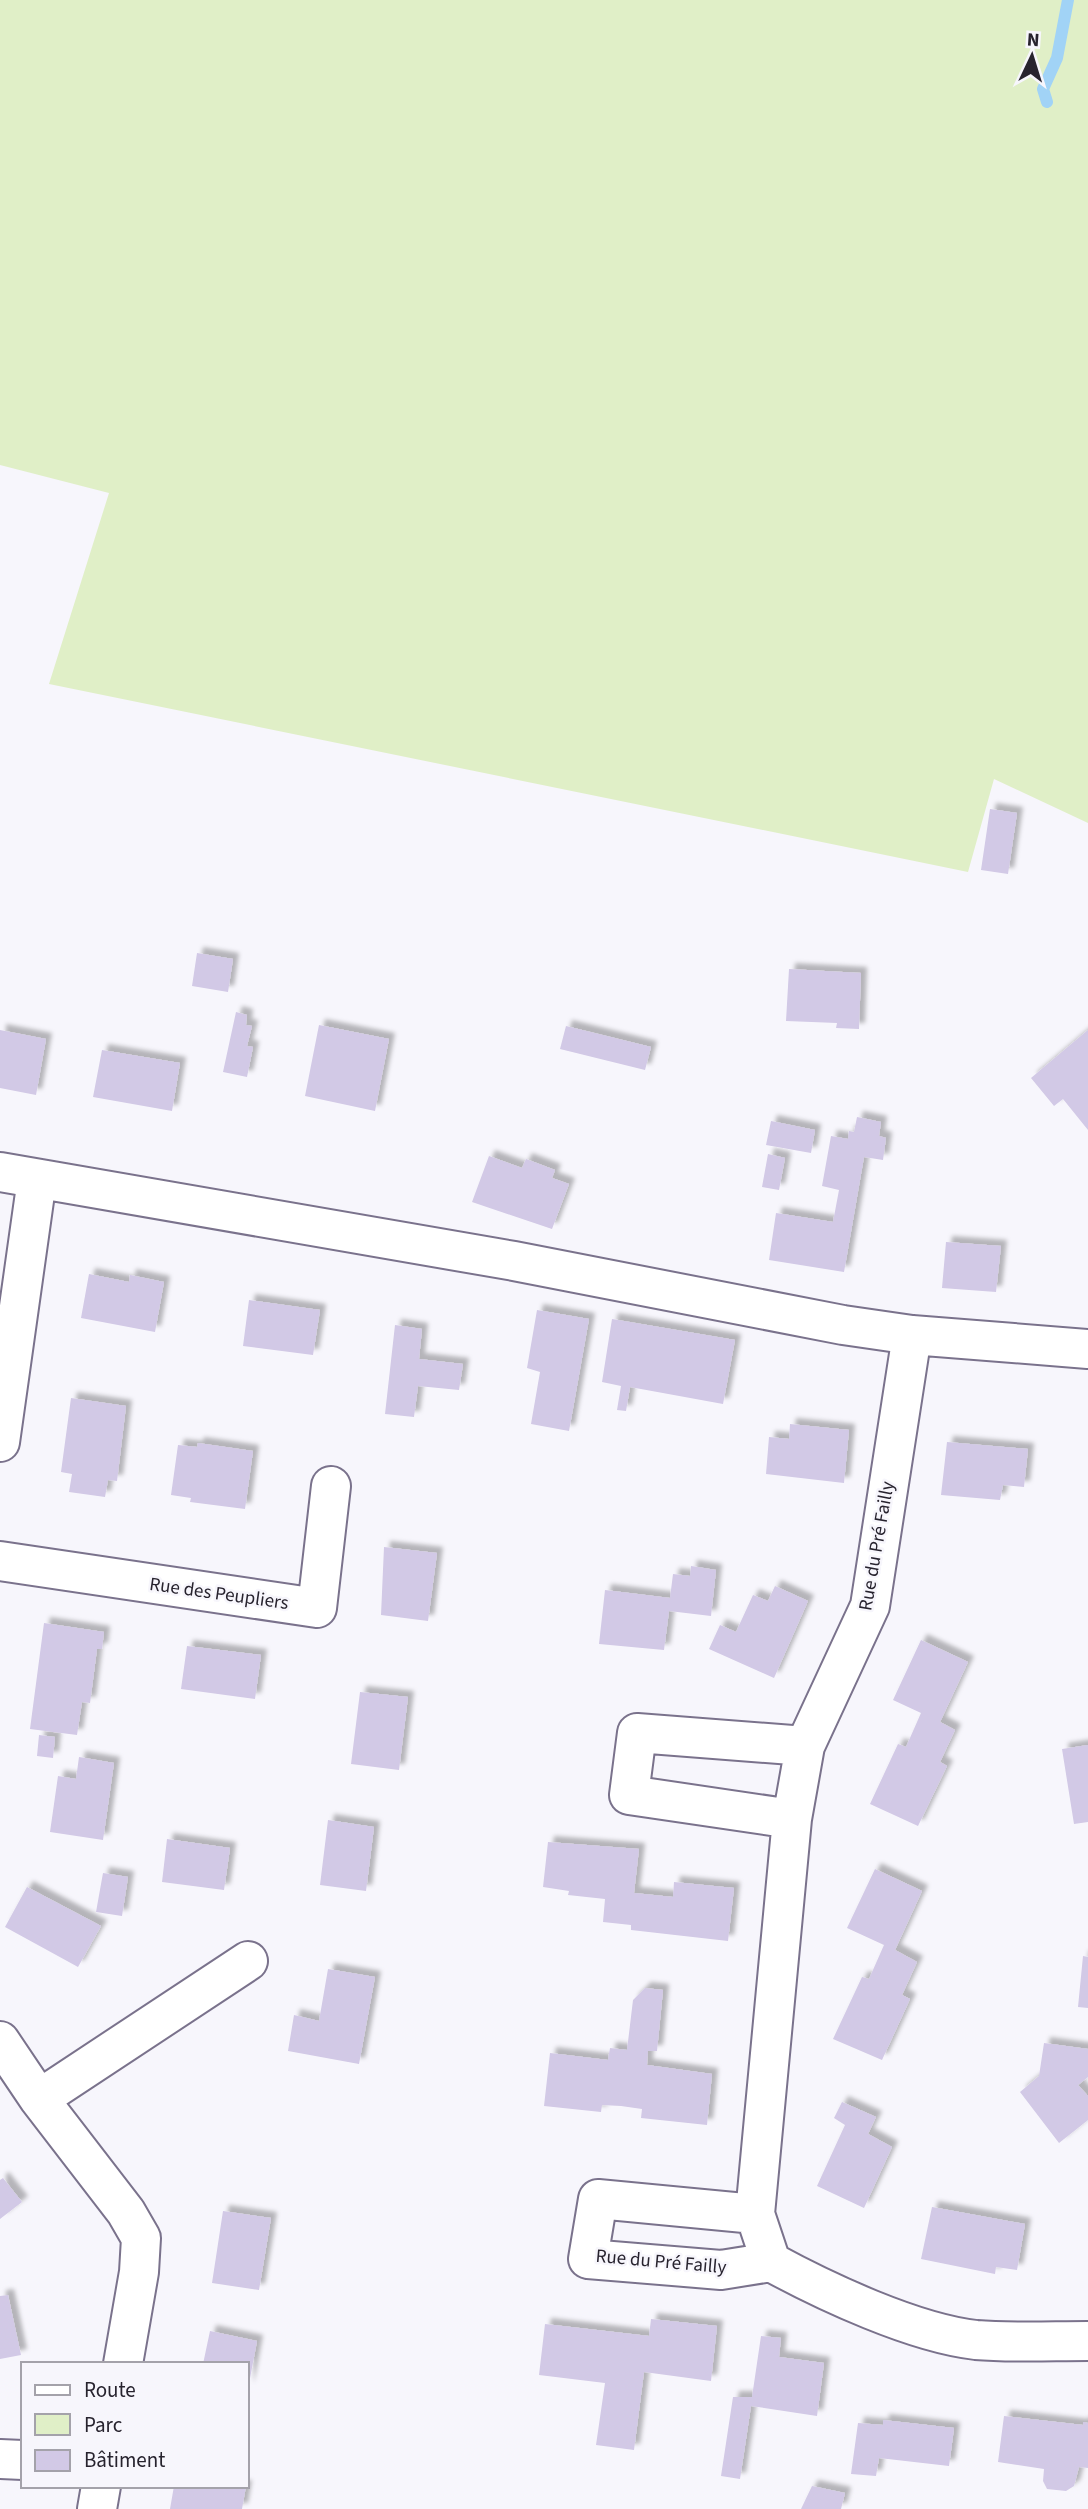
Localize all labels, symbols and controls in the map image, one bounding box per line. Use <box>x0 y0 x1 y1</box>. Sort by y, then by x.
north arrow <box>997 21 1067 91</box>
text: N <box>1026 27 1040 54</box>
street label: Rue du Pré Failly <box>852 1479 902 1613</box>
street label: Rue des Peupliers <box>148 1571 290 1617</box>
street label: Rue du Pré Failly <box>595 2243 728 2281</box>
legend <box>21 2362 248 2488</box>
text: Route <box>84 2375 136 2405</box>
text: Parc <box>84 2410 123 2440</box>
text: Bâtiment <box>84 2445 165 2475</box>

